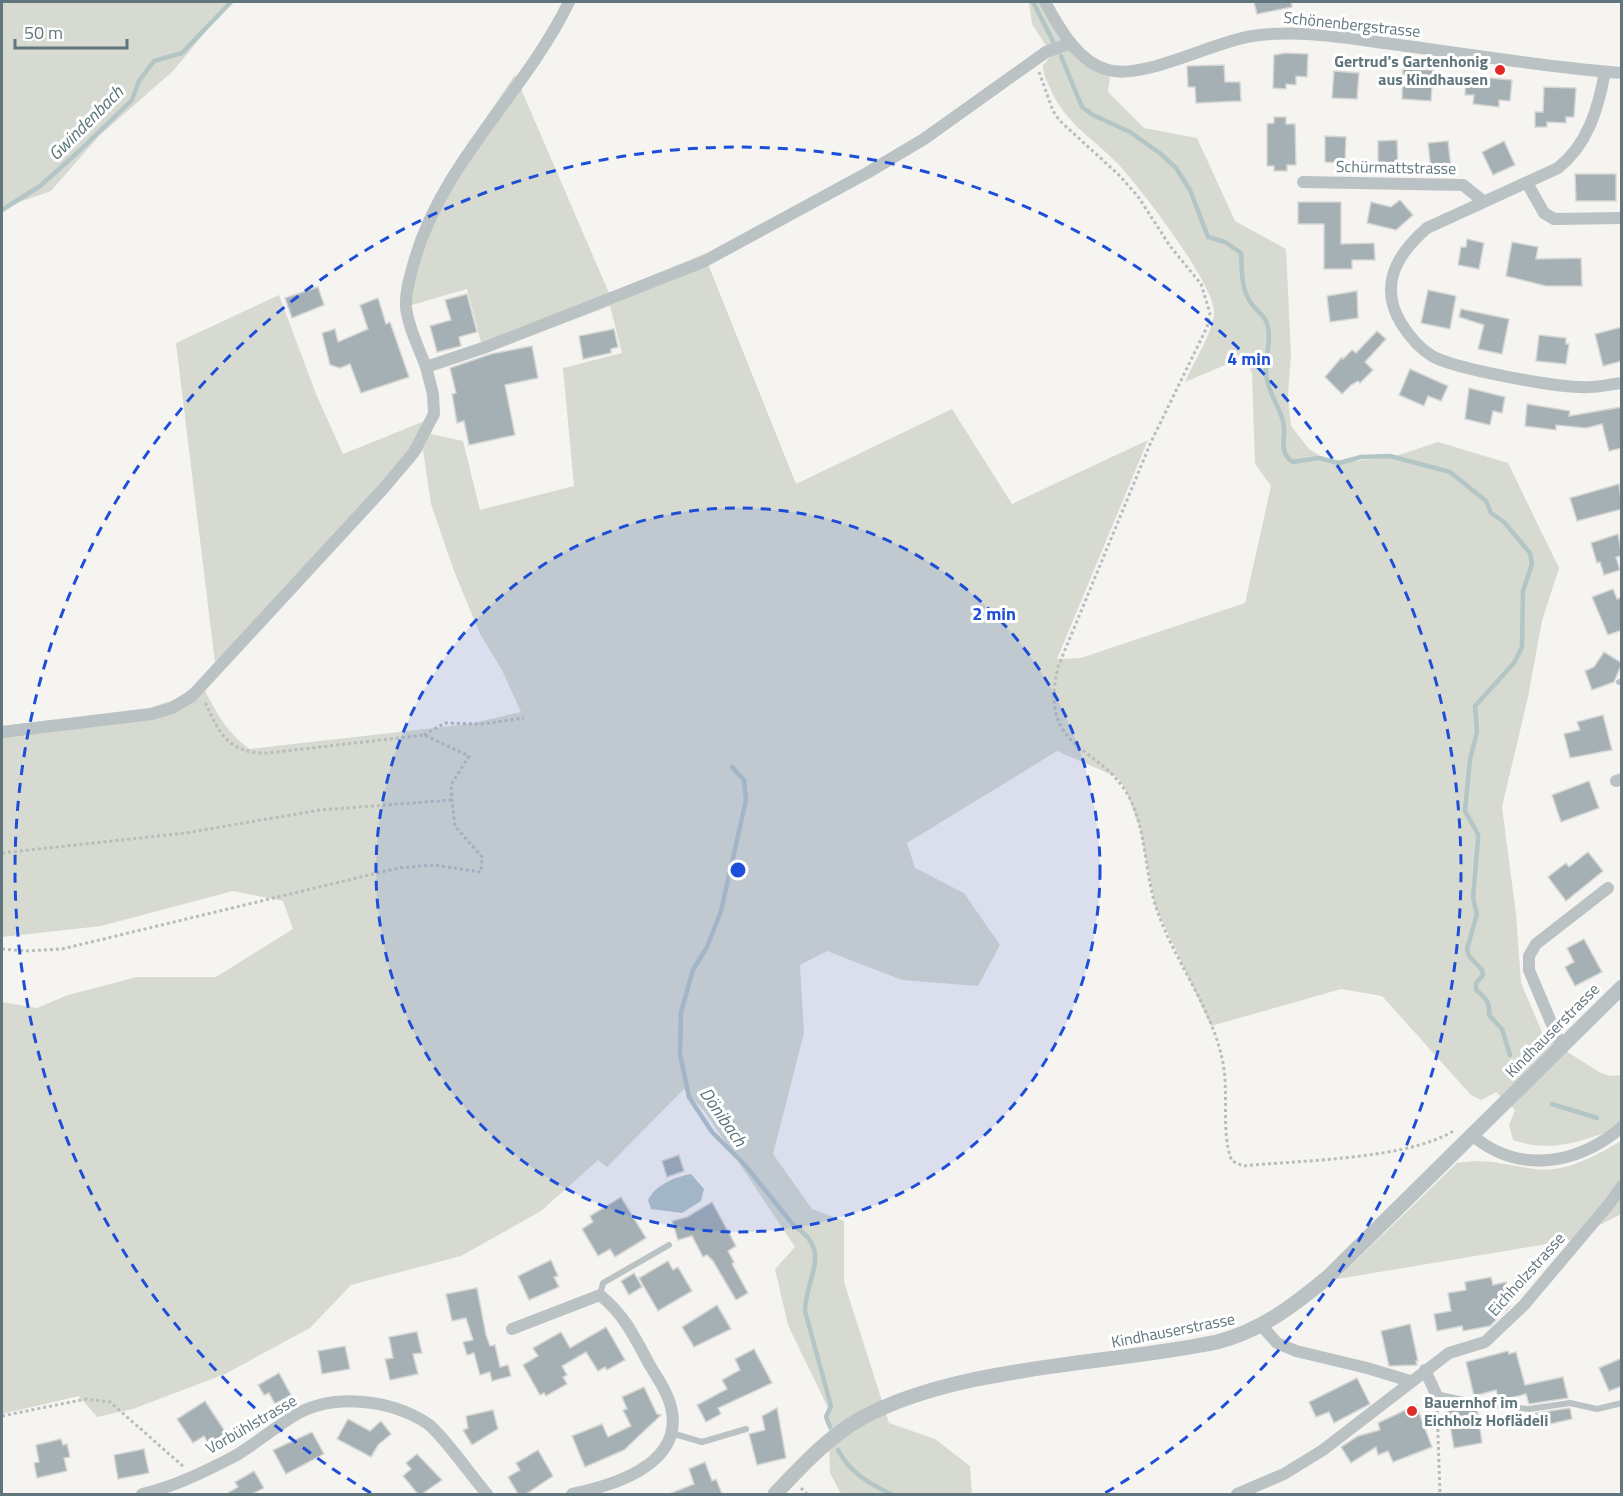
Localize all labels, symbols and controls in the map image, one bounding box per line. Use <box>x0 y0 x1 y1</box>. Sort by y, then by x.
street label: Schönenbergstrasse <box>1282 5 1422 43</box>
scale bar <box>15 12 128 50</box>
text: 50 m <box>24 19 63 46</box>
place label: Gertrud's Gartenhonig aus Kindhausen <box>1334 49 1488 91</box>
marker: Gertrud's Gartenhonig aus Kindhausen <box>1493 63 1507 77</box>
water label: Gwindenbach <box>42 78 130 166</box>
street label: Schürmattstrasse <box>1336 154 1456 180</box>
text: 4 min <box>1227 345 1271 372</box>
text: 2 min <box>972 600 1016 627</box>
centre of rings <box>728 860 748 880</box>
street label: Kindhauserstrasse <box>1499 977 1605 1083</box>
water label: Dönibach <box>693 1082 754 1153</box>
street label: Eichholzstrasse <box>1482 1227 1570 1321</box>
street label: Kindhauserstrasse <box>1109 1306 1237 1354</box>
street label: Vorbühlstrasse <box>201 1388 301 1460</box>
place label: Bauernhof im Eichholz Hoflädeli <box>1424 1390 1548 1432</box>
marker: Bauernhof im Eichholz Hoflädeli <box>1405 1404 1419 1418</box>

